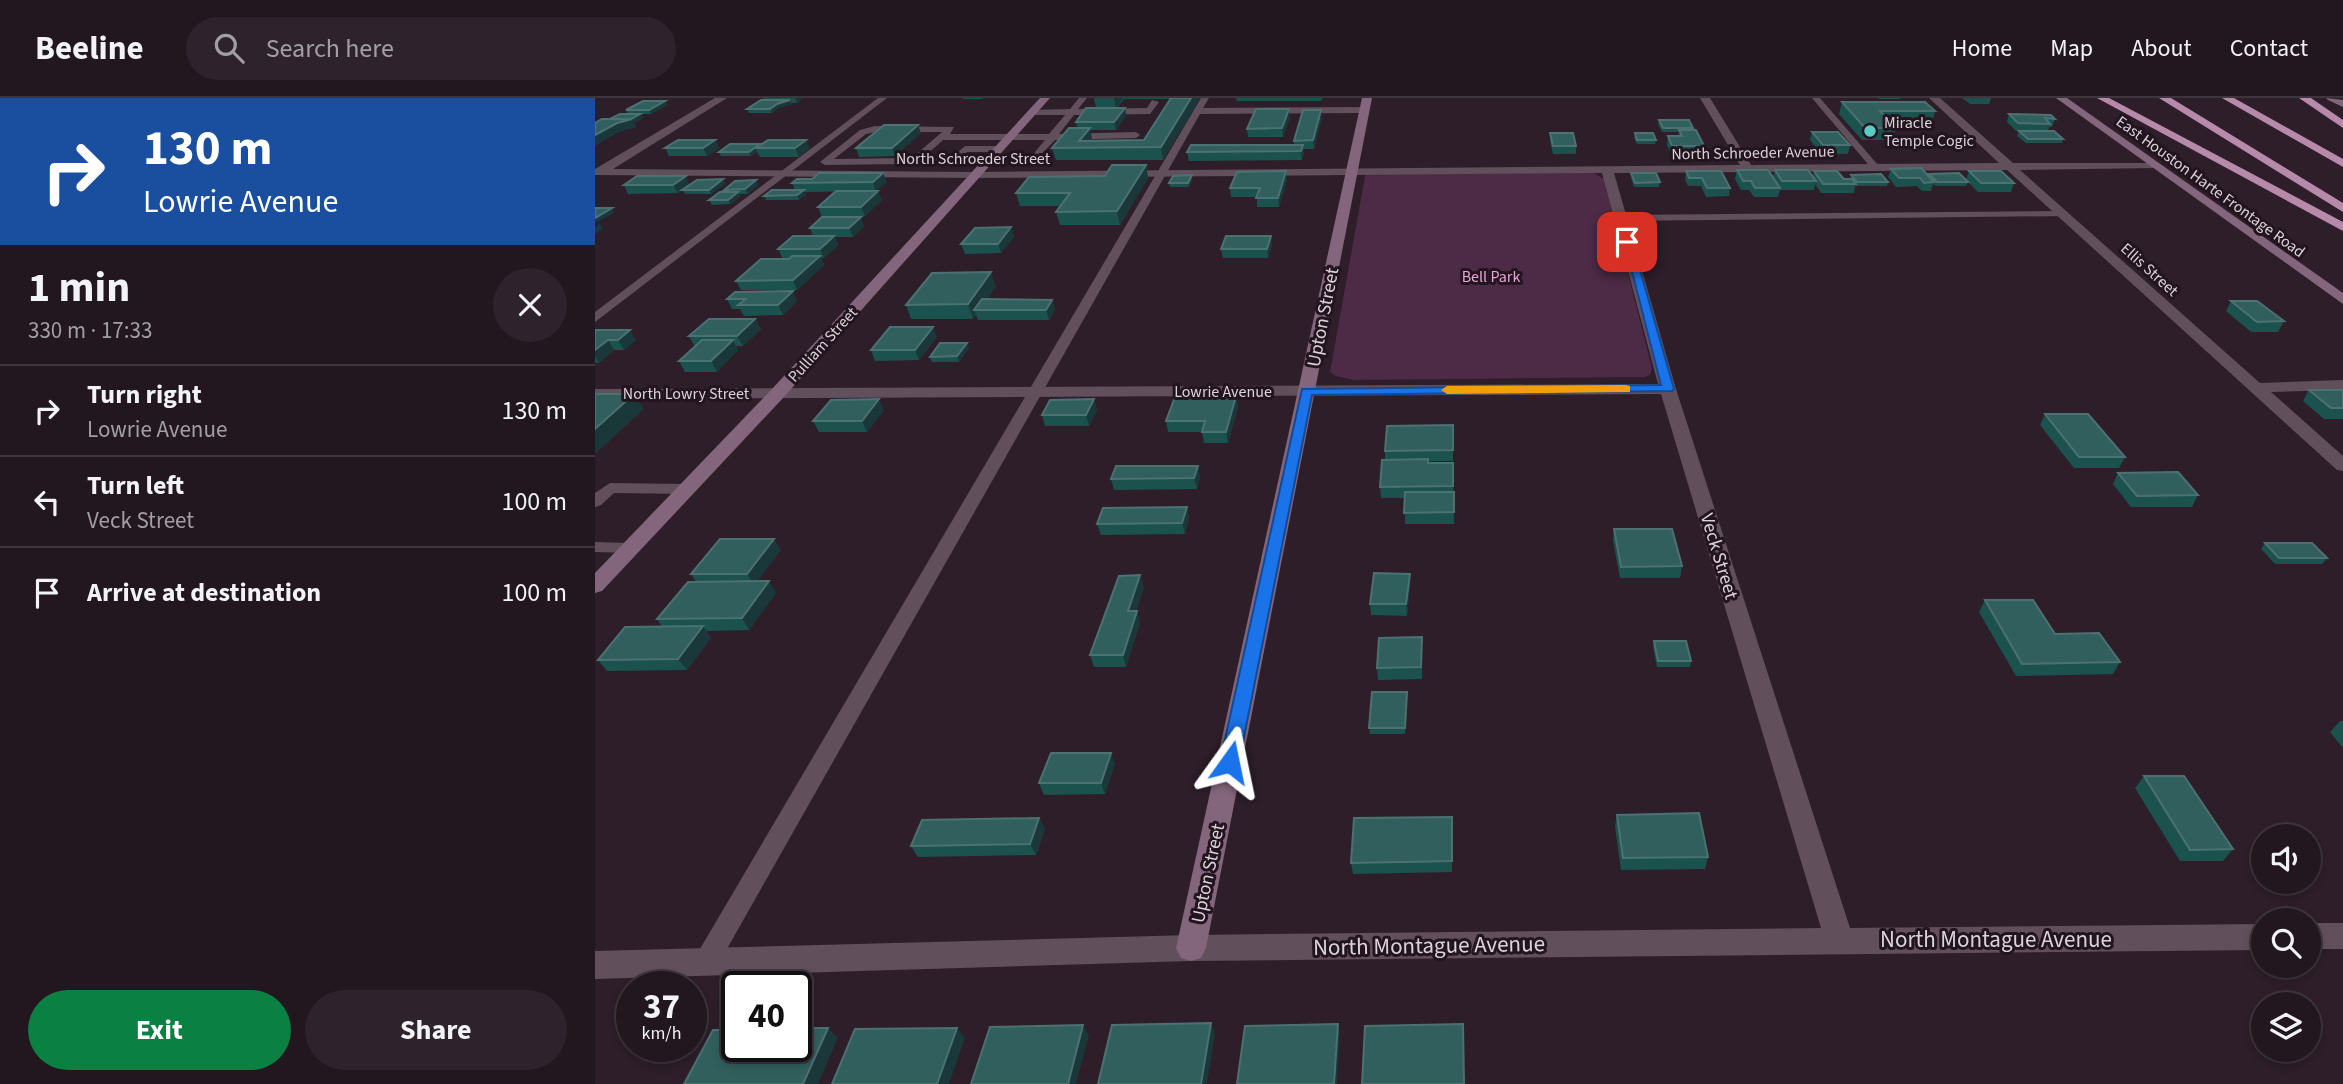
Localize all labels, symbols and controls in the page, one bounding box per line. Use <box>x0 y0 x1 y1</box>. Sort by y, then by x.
search box <box>186 17 676 80</box>
text: Beeline <box>35 25 144 72</box>
icon: search <box>210 29 248 67</box>
text: Search here <box>266 30 394 67</box>
text: Home <box>1952 31 2012 66</box>
text: Map <box>2050 31 2093 66</box>
text: About <box>2131 31 2192 66</box>
text: Contact <box>2230 31 2308 66</box>
street label: East Houston Harte Frontage Road <box>2111 111 2309 263</box>
place label: Miracle Temple Cogic <box>1884 112 1974 152</box>
text: 130 m <box>143 114 272 184</box>
marker: Miracle Temple Cogic <box>1862 123 1878 139</box>
icon: right <box>28 126 119 217</box>
street label: North Schroeder Avenue <box>1671 141 1835 165</box>
street label: North Schroeder Street <box>896 148 1051 170</box>
text: Lowrie Avenue <box>143 179 338 225</box>
pin <box>1597 212 1657 272</box>
icon: arrive <box>1608 223 1646 261</box>
street label: Ellis Street <box>2116 238 2183 302</box>
text: 1 min <box>28 258 130 318</box>
street label: Upton Street <box>1301 265 1346 369</box>
park label: Bell Park <box>1462 266 1520 288</box>
button: close <box>493 268 567 342</box>
street label: Pulliam Street <box>783 302 863 387</box>
text: 330 m · 17:33 <box>28 314 152 347</box>
text: Turn right <box>87 376 202 413</box>
street label: Lowrie Avenue <box>1174 381 1272 403</box>
street label: North Lowry Street <box>623 383 750 405</box>
icon: right <box>28 392 66 430</box>
text: 130 m <box>501 392 567 429</box>
text: Lowrie Avenue <box>87 413 227 446</box>
text: Turn left <box>87 467 184 504</box>
icon: left <box>28 483 66 521</box>
text: 100 m <box>501 483 567 520</box>
text: Veck Street <box>87 504 194 537</box>
street label: Veck Street <box>1693 510 1745 603</box>
icon: arrive <box>28 574 66 612</box>
text: Arrive at destination <box>87 574 321 611</box>
text: 100 m <box>501 574 567 611</box>
position arrow <box>1193 725 1267 799</box>
street label: Upton Street <box>1185 821 1232 925</box>
map controls <box>2251 824 2321 1062</box>
button: sound <box>2251 824 2321 894</box>
button: search <box>2251 908 2321 978</box>
street label: North Montague Avenue <box>1880 923 2112 956</box>
street label: North Montague Avenue <box>1313 927 1545 964</box>
speed limit sign: 40 <box>721 971 812 1062</box>
text: 37 <box>643 982 680 1032</box>
button: Exit <box>28 990 291 1070</box>
button: Share <box>305 990 567 1070</box>
button: layers <box>2251 992 2321 1062</box>
text: km/h <box>642 1021 681 1046</box>

